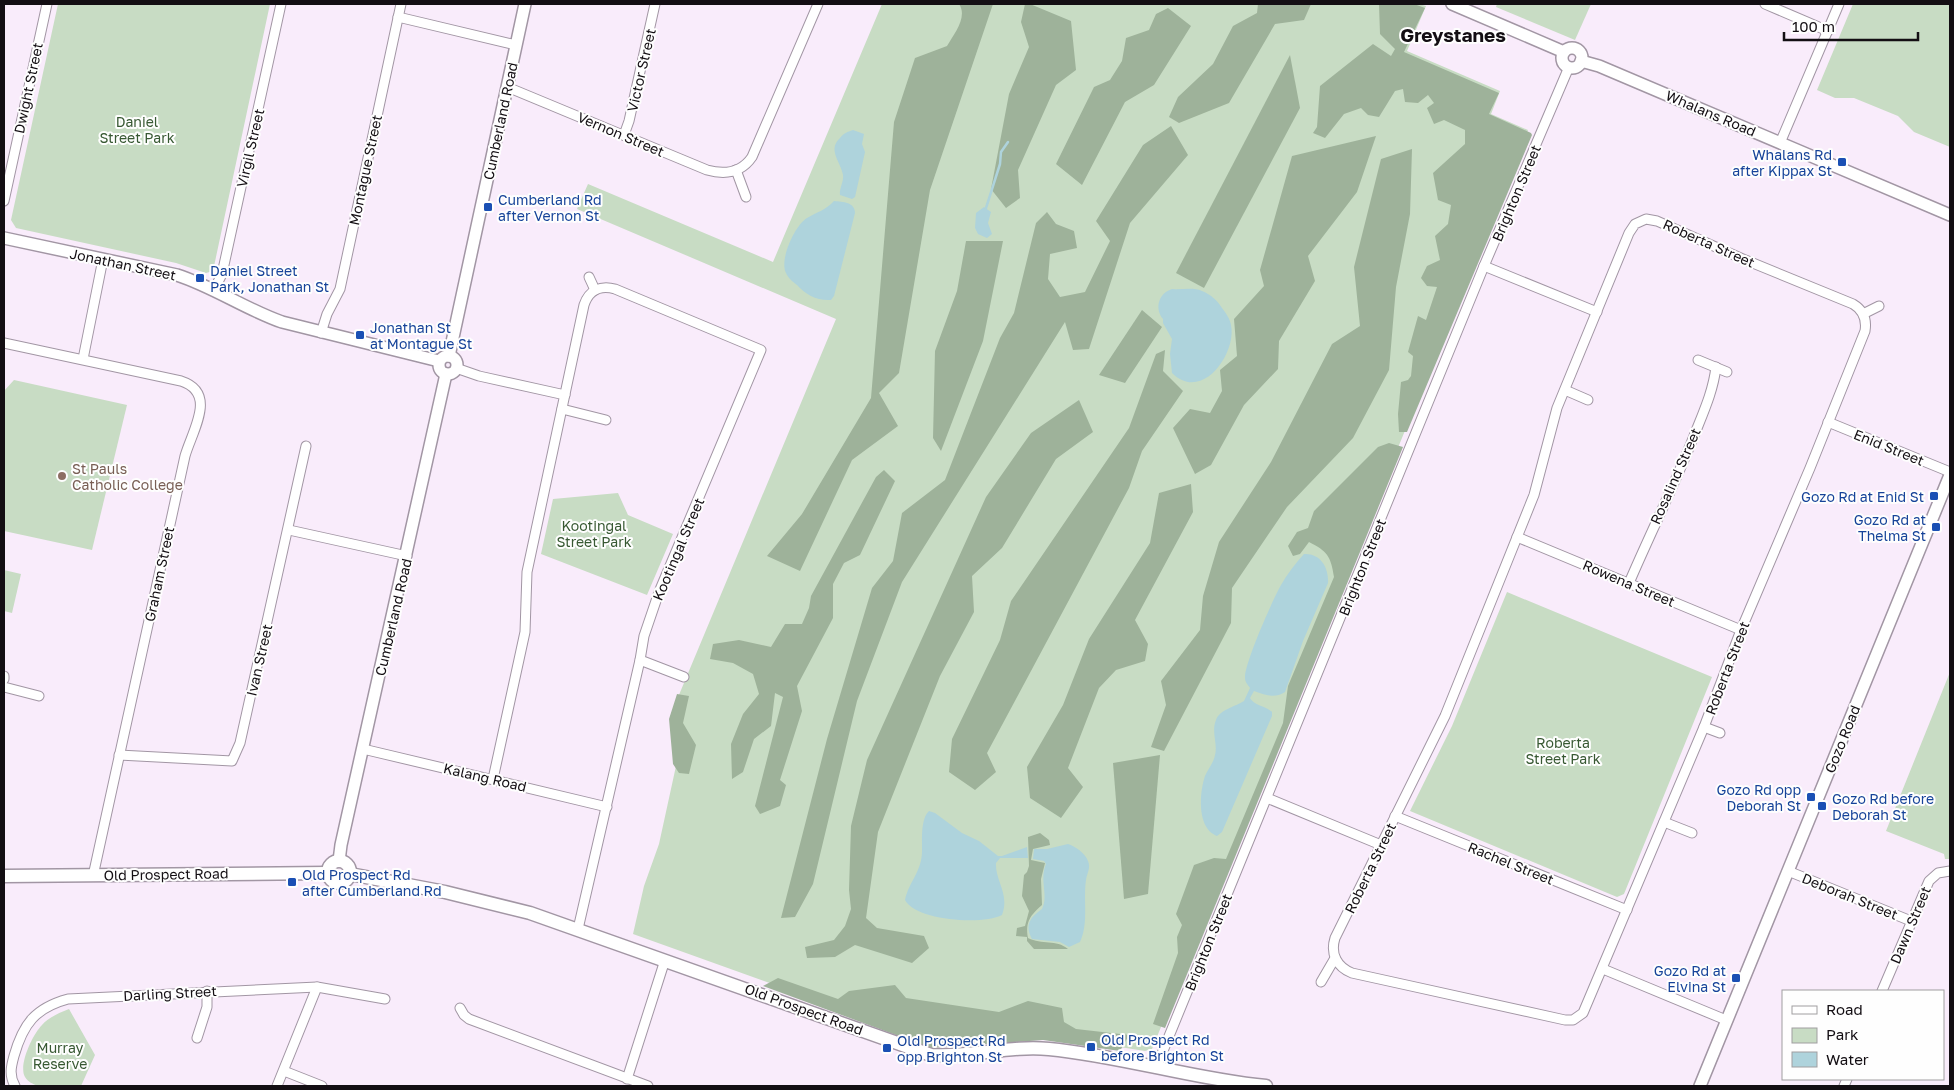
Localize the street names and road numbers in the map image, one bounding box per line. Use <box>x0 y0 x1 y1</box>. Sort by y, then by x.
street label: Victor Street <box>623 27 659 113</box>
street label: Dwight Street <box>10 41 46 135</box>
street label: Cumberland Road <box>479 61 521 181</box>
street label: Whalans Road <box>1663 86 1759 140</box>
street label: Virgil Street <box>233 107 267 189</box>
street label: Vernon Street <box>575 108 667 160</box>
street label: Montague Street <box>345 113 385 227</box>
street label: Brighton Street <box>1488 142 1544 244</box>
street label: Roberta Street <box>1660 215 1758 271</box>
street label: Jonathan Street <box>68 244 178 284</box>
street label: Rosalind Street <box>1646 425 1704 527</box>
street label: Enid Street <box>1851 425 1927 469</box>
street label: Kootingal Street <box>649 495 707 603</box>
street label: Brighton Street <box>1335 516 1389 618</box>
street label: Graham Street <box>141 525 177 623</box>
street label: Rowena Street <box>1580 556 1678 610</box>
street label: Cumberland Road <box>371 557 415 677</box>
street label: Roberta Street <box>1701 619 1753 717</box>
street label: Ivan Street <box>242 622 276 698</box>
street label: Gozo Road <box>1821 703 1863 775</box>
street label: Kalang Road <box>442 759 528 795</box>
street label: Roberta Street <box>1341 820 1399 916</box>
street label: Rachel Street <box>1466 838 1556 888</box>
street label: Old Prospect Road <box>103 864 229 884</box>
street label: Deborah Street <box>1800 869 1900 923</box>
street label: Dawn Street <box>1886 884 1934 966</box>
street label: Brighton Street <box>1181 891 1235 993</box>
street label: Old Prospect Road <box>742 980 866 1038</box>
street label: Darling Street <box>123 982 217 1004</box>

